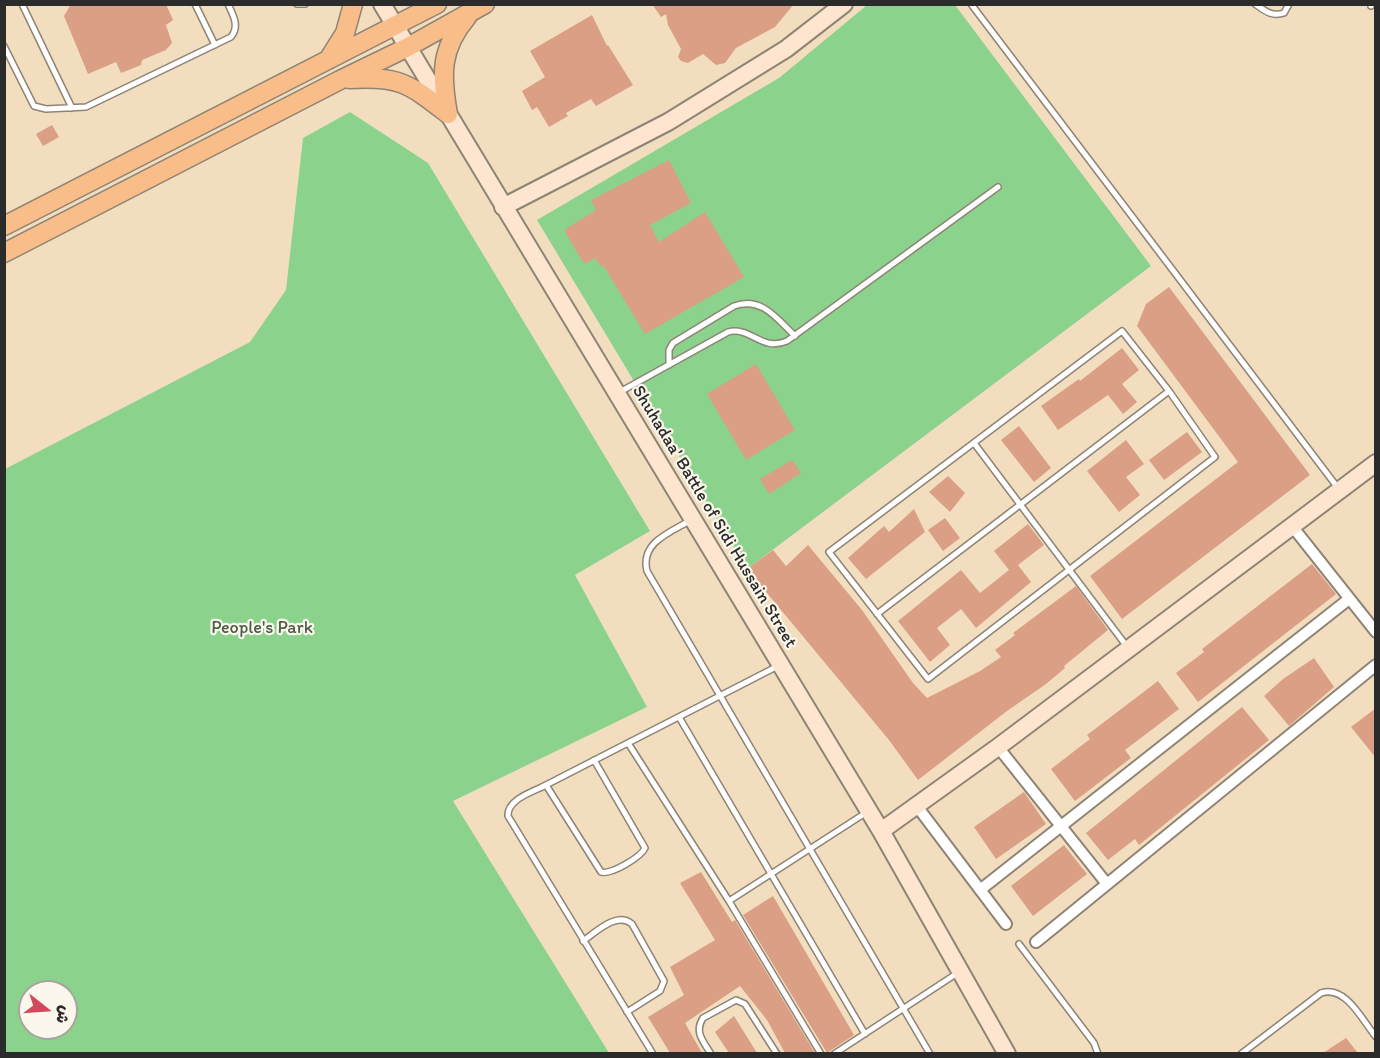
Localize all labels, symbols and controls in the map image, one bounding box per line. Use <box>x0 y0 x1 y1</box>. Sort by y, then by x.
street label: Shuhadaa' Battle of Sidi Hussain Street <box>627 382 801 652</box>
park label: People's Park <box>211 617 313 639</box>
north arrow <box>18 980 78 1040</box>
text: ش <box>52 1004 75 1026</box>

